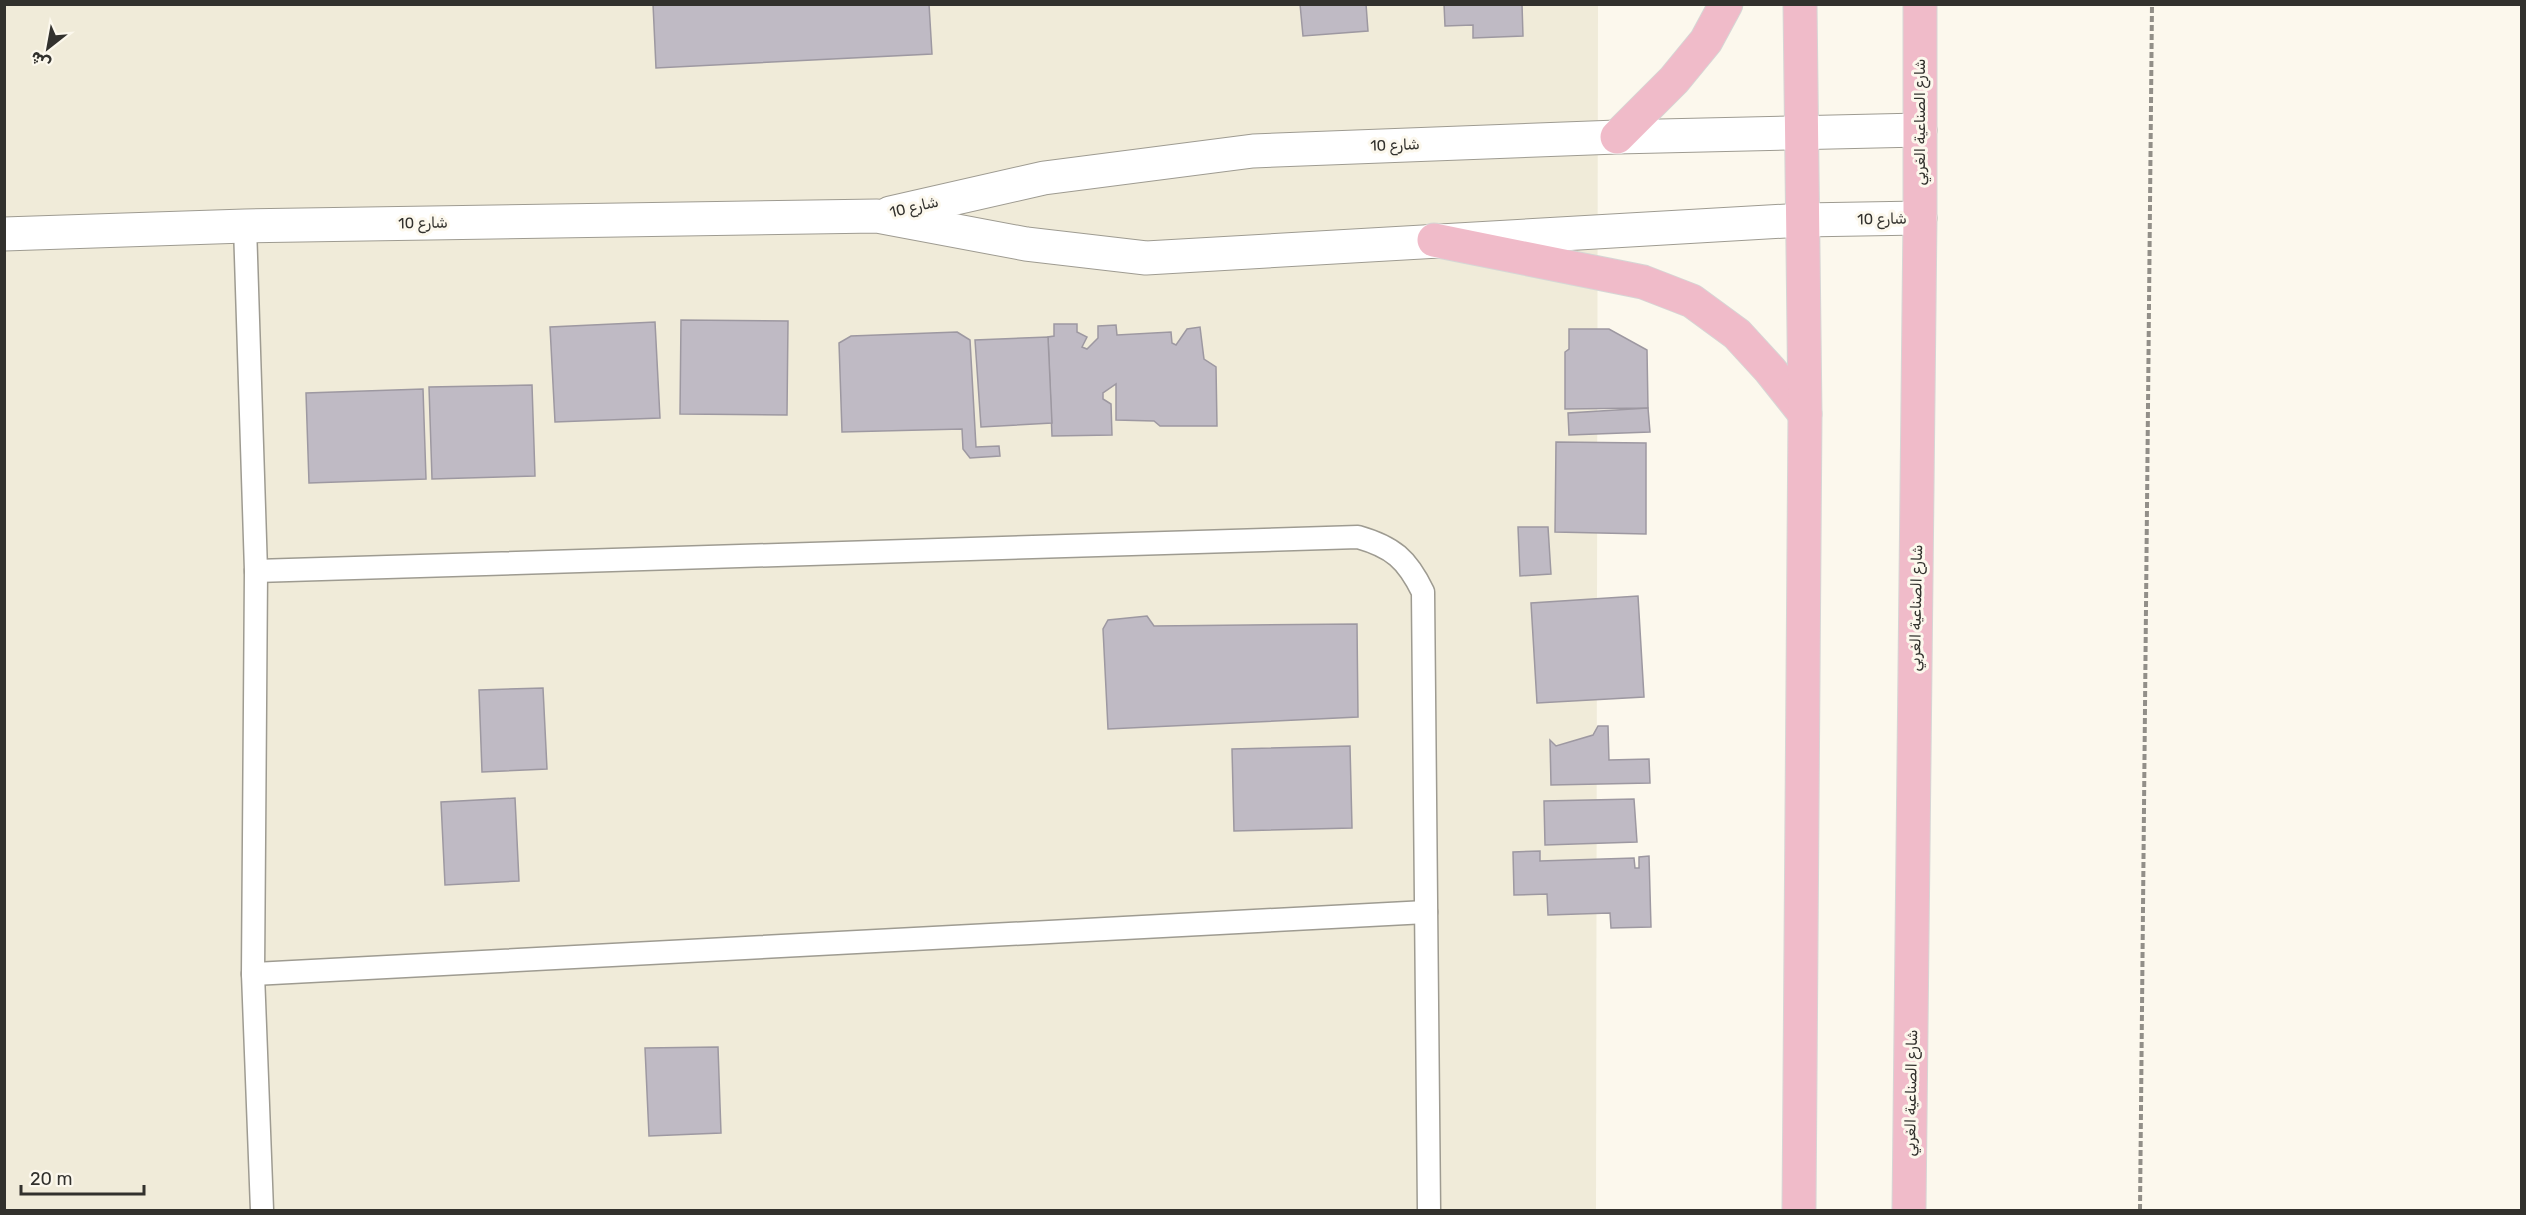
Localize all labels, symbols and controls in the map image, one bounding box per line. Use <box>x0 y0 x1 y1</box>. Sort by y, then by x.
north arrow <box>18 18 78 78</box>
text: ش <box>27 47 54 74</box>
street label: شارع الصناعية الغربي <box>1911 58 1932 186</box>
street label: شارع 10 <box>1370 135 1420 157</box>
street label: شارع 10 <box>888 193 941 223</box>
street label: شارع 10 <box>1857 210 1907 230</box>
street label: شارع 10 <box>398 214 448 234</box>
street label: شارع الصناعية الغربي <box>1906 544 1929 672</box>
street label: شارع الصناعية الغربي <box>1901 1029 1924 1157</box>
scale bar <box>21 1158 144 1196</box>
text: 20 m <box>30 1168 72 1190</box>

